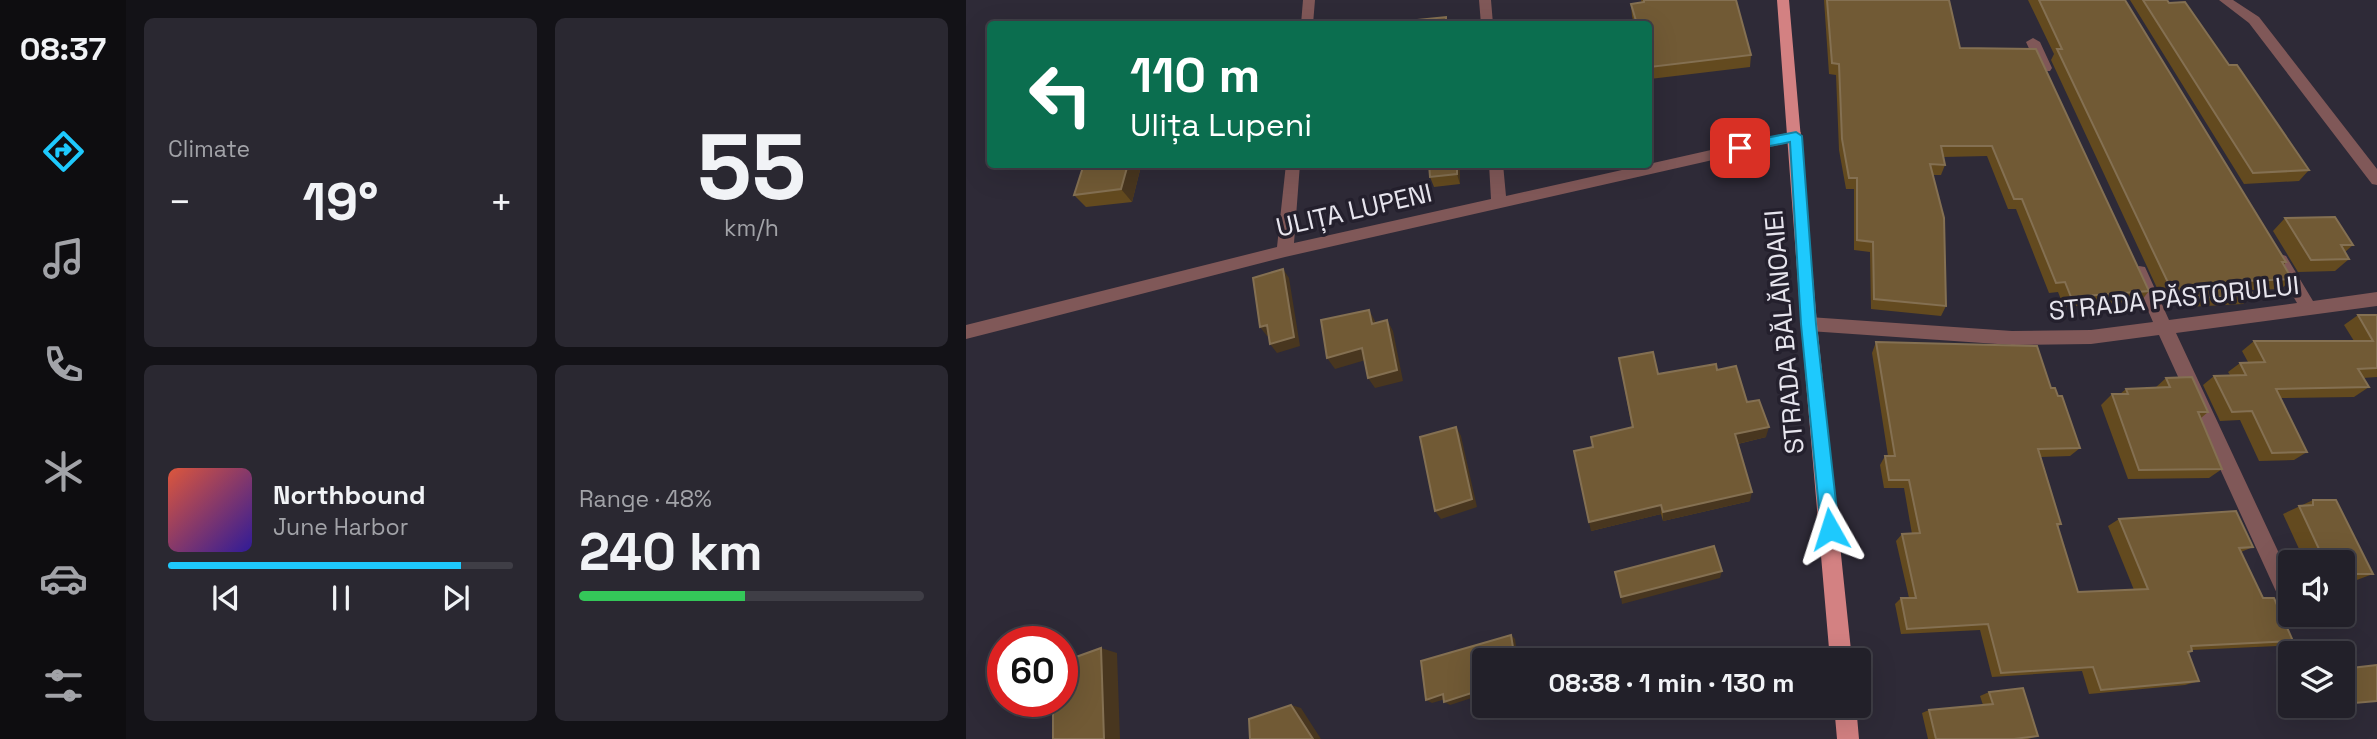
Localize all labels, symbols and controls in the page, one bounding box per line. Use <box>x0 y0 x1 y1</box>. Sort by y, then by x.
text: 08:37 <box>20 29 106 69</box>
text: 110 m <box>1130 44 1260 106</box>
icon: left <box>1015 49 1106 140</box>
text: Ulița Lupeni <box>1130 105 1312 145</box>
text: 55 <box>697 109 806 226</box>
pin <box>1710 118 1770 178</box>
icon: directions <box>39 127 88 176</box>
icon: arrive <box>1721 129 1759 167</box>
text: Climate <box>168 134 250 164</box>
text: 19° <box>302 169 379 235</box>
street label: ULIȚA LUPENI <box>1273 176 1435 244</box>
text: − <box>168 178 192 226</box>
text: + <box>489 178 513 226</box>
street label: STRADA BĂLĂNOAIEI <box>1756 208 1812 456</box>
text: km/h <box>724 213 779 243</box>
icon: music <box>39 234 88 283</box>
street label: STRADA PĂSTORULUI <box>2047 268 2301 328</box>
icon: phone <box>39 340 88 389</box>
icon: climate <box>39 447 88 496</box>
text: Northbound <box>273 478 426 512</box>
text: Range · 48% <box>579 484 712 514</box>
position arrow <box>1793 492 1867 566</box>
text: June Harbor <box>273 512 408 542</box>
text: 240 km <box>579 519 763 585</box>
map controls <box>2278 550 2355 718</box>
button: sound <box>2278 550 2355 627</box>
icon: car <box>39 554 88 603</box>
icon: previous <box>207 579 245 617</box>
icon: pause <box>322 579 360 617</box>
icon: next <box>437 579 475 617</box>
speed limit sign: 60 <box>987 626 1078 717</box>
button: layers <box>2278 641 2355 718</box>
icon: filters <box>39 661 88 710</box>
text: 08:38 · 1 min · 130 m <box>1548 666 1795 700</box>

